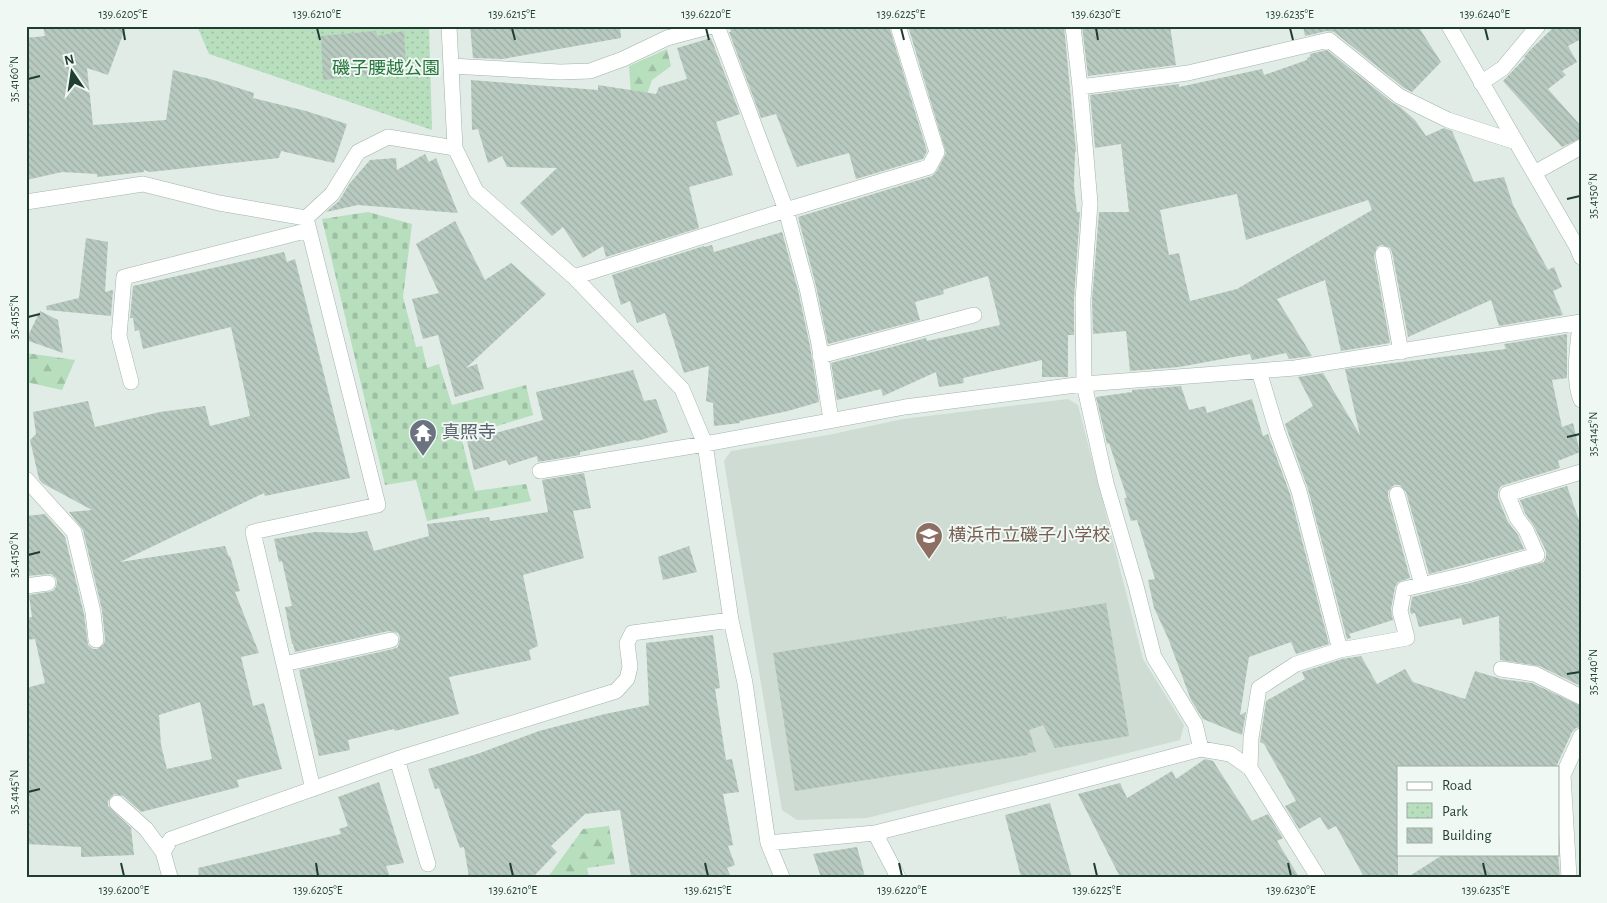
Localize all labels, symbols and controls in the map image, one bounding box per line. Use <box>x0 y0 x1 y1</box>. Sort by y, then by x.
text: 139.6205°E <box>98 8 148 20</box>
text: 139.6210°E <box>293 8 341 20</box>
text: 139.6215°E <box>488 8 536 20</box>
text: 139.6220°E <box>681 8 731 20</box>
text: 139.6225°E <box>877 8 925 20</box>
text: 139.6230°E <box>1071 8 1121 20</box>
text: 139.6235°E <box>1266 8 1314 20</box>
text: 139.6240°E <box>1460 8 1510 20</box>
north arrow <box>48 48 98 98</box>
text: N <box>63 52 76 68</box>
text: 35.4160°N <box>8 56 20 102</box>
park label: 磯子腰越公園 <box>332 59 440 78</box>
text: 35.4150°N <box>1587 173 1599 219</box>
text: 35.4155°N <box>8 295 20 339</box>
text: 35.4145°N <box>1587 411 1599 457</box>
temple icon: 真照寺 <box>408 418 438 457</box>
place label: 真照寺 <box>442 423 496 442</box>
school or university icon: 横浜市立磯子小学校 <box>914 521 944 560</box>
place label: 横浜市立磯子小学校 <box>948 525 1110 545</box>
text: 35.4150°N <box>8 532 20 578</box>
text: 35.4140°N <box>1587 649 1599 695</box>
legend <box>1397 766 1560 856</box>
text: 35.4145°N <box>8 769 20 815</box>
text: Road <box>1442 778 1472 793</box>
text: Park <box>1442 804 1468 819</box>
text: Building <box>1442 828 1492 843</box>
text: 139.6200°E <box>99 884 149 896</box>
text: 139.6205°E <box>293 884 343 896</box>
text: 139.6210°E <box>489 884 537 896</box>
text: 139.6215°E <box>684 884 732 896</box>
text: 139.6220°E <box>877 884 927 896</box>
text: 139.6225°E <box>1073 884 1121 896</box>
text: 139.6230°E <box>1266 884 1316 896</box>
text: 139.6235°E <box>1462 884 1510 896</box>

